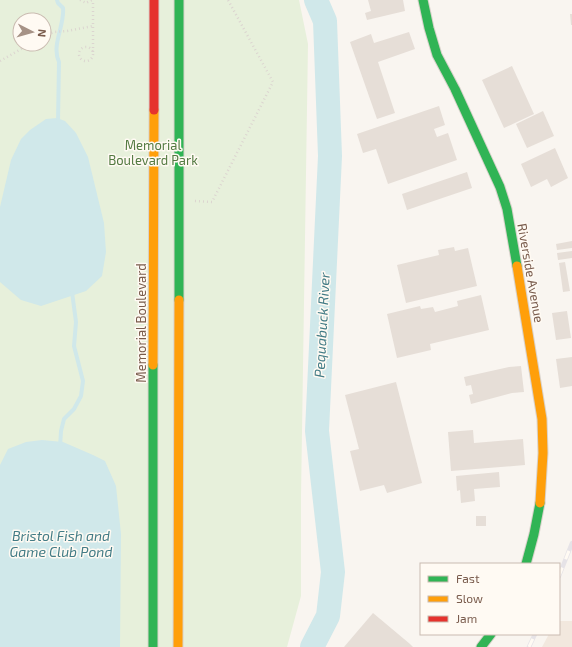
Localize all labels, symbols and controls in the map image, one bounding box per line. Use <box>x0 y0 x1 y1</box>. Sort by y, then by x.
north arrow <box>12 12 52 52</box>
text: N <box>36 28 49 38</box>
park label: Memorial Boulevard Park <box>108 137 198 168</box>
street label: Riverside Avenue <box>514 222 548 324</box>
street label: Memorial Boulevard <box>133 263 149 383</box>
water label: Pequabuck River <box>310 271 333 378</box>
water label: Bristol Fish and Game Club Pond <box>10 527 112 560</box>
legend <box>420 563 560 635</box>
text: Fast <box>456 571 480 585</box>
text: Slow <box>456 591 483 605</box>
text: Jam <box>456 611 477 625</box>

